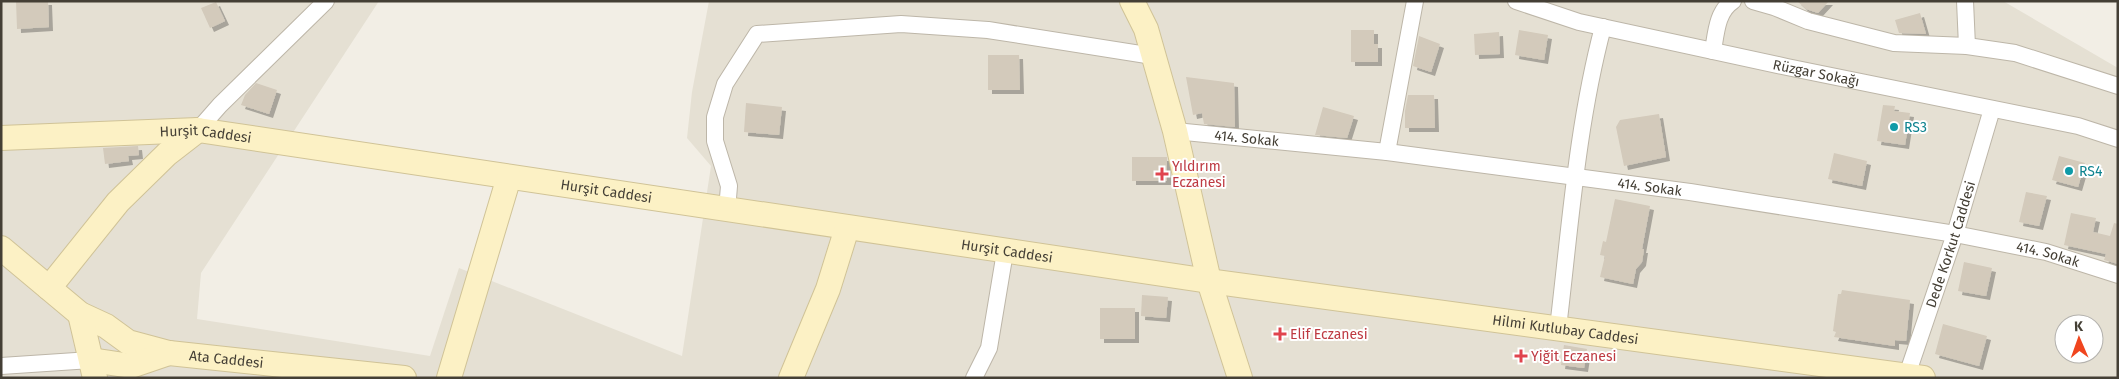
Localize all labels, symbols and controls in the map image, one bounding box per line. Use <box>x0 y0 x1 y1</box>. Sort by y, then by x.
street label: Rüzgar Sokağı <box>1771 56 1861 90</box>
place label: RS3 <box>1904 119 1927 136</box>
street label: Hurşit Caddesi <box>159 121 253 146</box>
marker: RS3 <box>1888 121 1900 133</box>
street label: 414. Sokak <box>1214 126 1281 150</box>
place label: Yıldırım Eczanesi <box>1172 158 1226 191</box>
place label: RS4 <box>2079 163 2103 180</box>
marker: RS4 <box>2063 165 2075 177</box>
marker: Yıldırım Eczanesi <box>1156 168 1168 180</box>
street label: 414. Sokak <box>1616 174 1684 199</box>
street label: Hurşit Caddesi <box>559 176 653 206</box>
street label: Dede Korkut Caddesi <box>1922 179 1979 310</box>
street label: Hurşit Caddesi <box>960 236 1054 266</box>
street label: 414. Sokak <box>2015 238 2082 271</box>
street label: Hilmi Kutlubay Caddesi <box>1491 311 1639 348</box>
north arrow <box>2054 314 2104 364</box>
text: K <box>2074 318 2084 335</box>
place label: Elif Eczanesi <box>1290 326 1368 343</box>
marker: Elif Eczanesi <box>1274 328 1286 340</box>
street label: Ata Caddesi <box>188 347 264 372</box>
place label: Yiğit Eczanesi <box>1531 348 1616 365</box>
marker: Yiğit Eczanesi <box>1515 350 1527 362</box>

